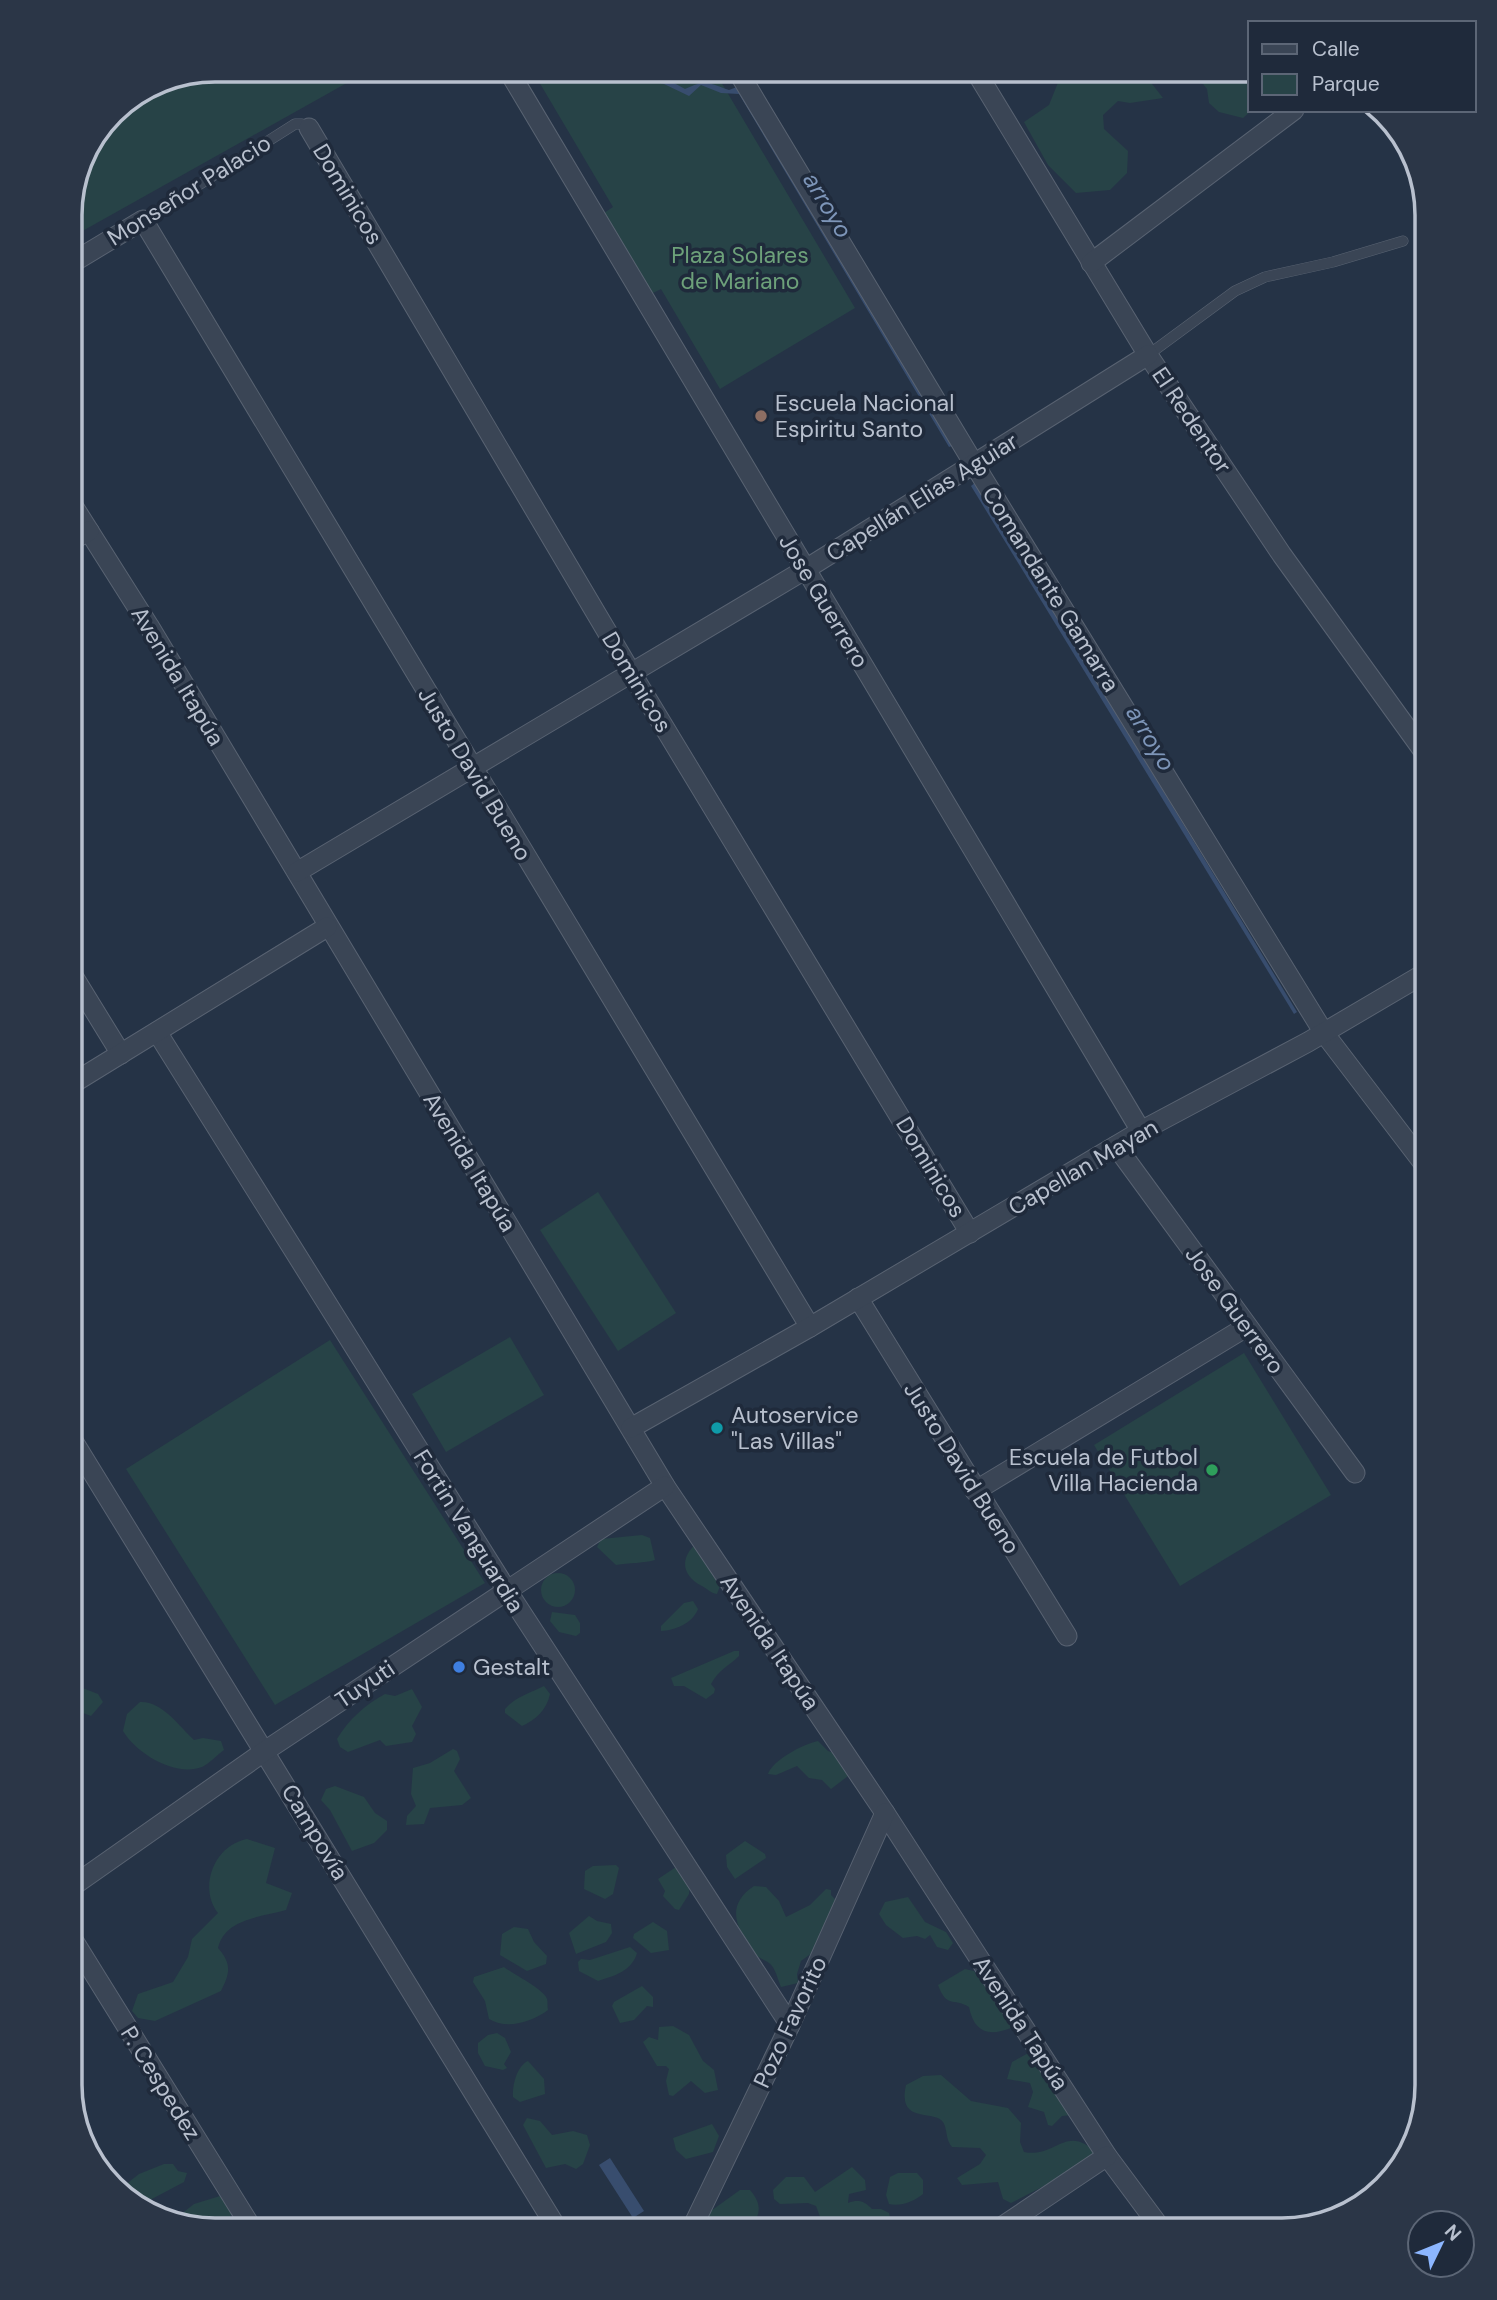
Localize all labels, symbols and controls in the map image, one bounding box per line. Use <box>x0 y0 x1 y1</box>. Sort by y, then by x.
legend <box>1248 21 1476 112</box>
text: Calle <box>1312 35 1360 63</box>
text: Parque <box>1312 70 1380 98</box>
street label: Monseñor Palacio <box>102 128 276 252</box>
street label: Dominicos <box>306 138 390 250</box>
water label: arroyo <box>796 166 860 244</box>
park label: Plaza Solares de Mariano <box>671 240 809 296</box>
street label: El Redentor <box>1146 361 1238 479</box>
place label: Escuela Nacional Espiritu Santo <box>775 388 954 444</box>
marker: Escuela Nacional Espiritu Santo <box>753 408 769 424</box>
street label: Capellán Elias Aguiar <box>821 426 1023 568</box>
street label: Comandante Gamarra <box>976 481 1126 697</box>
street label: Jose Guerrero <box>772 529 876 673</box>
street label: Avenida Itapúa <box>125 601 231 751</box>
street label: Dominicos <box>595 626 679 738</box>
street label: Justo David Bueno <box>411 682 539 866</box>
water label: arroyo <box>1119 699 1183 777</box>
street label: Avenida Itapúa <box>417 1087 523 1237</box>
street label: Dominicos <box>889 1111 973 1223</box>
street label: Capellan Mayan <box>1003 1112 1163 1222</box>
street label: Jose Guerrero <box>1179 1240 1291 1380</box>
street label: Justo David Bueno <box>897 1376 1027 1560</box>
place label: Autoservice "Las Villas" <box>731 1400 859 1456</box>
marker: Autoservice "Las Villas" <box>709 1420 725 1436</box>
place label: Escuela de Futbol Villa Hacienda <box>1009 1442 1198 1498</box>
street label: Fortin Vanguardia <box>407 1444 531 1618</box>
marker: Escuela de Futbol Villa Hacienda <box>1204 1462 1220 1478</box>
street label: Avenida Itapúa <box>714 1568 826 1716</box>
place label: Gestalt <box>473 1652 550 1682</box>
street label: Tuyuti <box>329 1653 401 1715</box>
marker: Gestalt <box>451 1659 467 1675</box>
street label: Campovía <box>275 1779 355 1885</box>
street label: Avenida Tapúa <box>966 1950 1076 2096</box>
street label: Pozo Favorito <box>746 1951 834 2093</box>
street label: P. Cespedez <box>114 2020 208 2146</box>
north arrow <box>1406 2209 1476 2279</box>
text: N <box>1439 2219 1467 2246</box>

